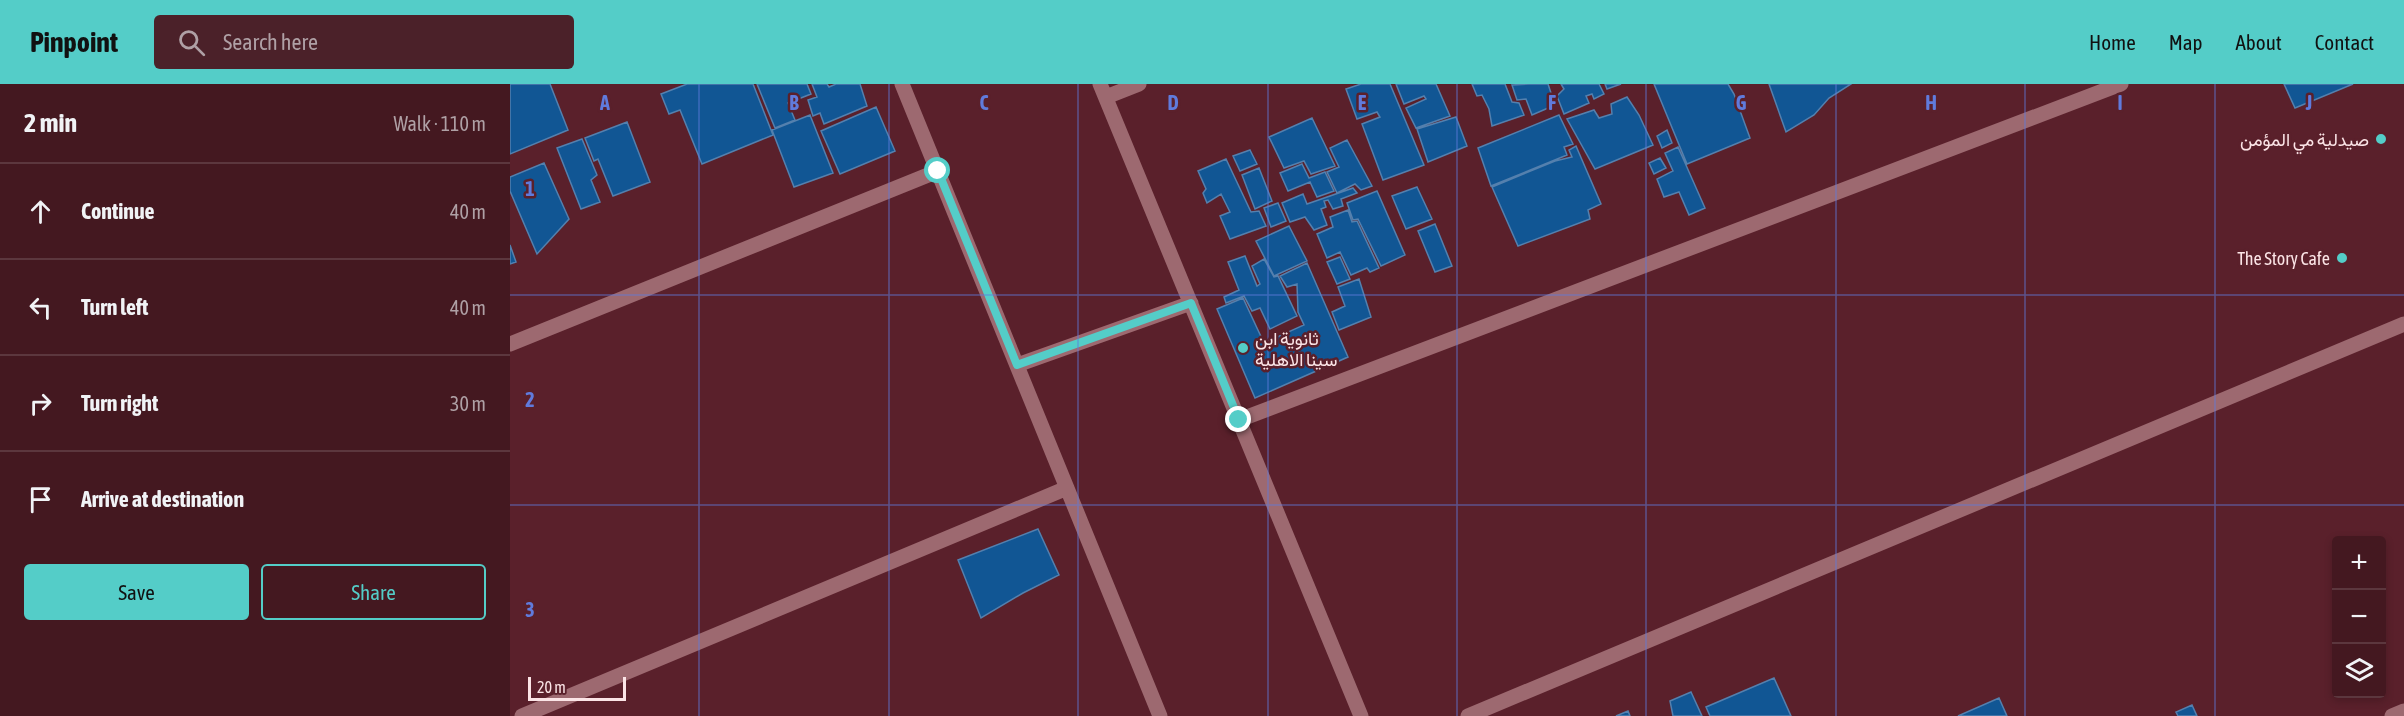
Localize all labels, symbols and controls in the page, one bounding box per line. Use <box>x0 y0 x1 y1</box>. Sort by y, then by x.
search box <box>154 15 574 69</box>
text: Pinpoint <box>30 26 118 58</box>
icon: search <box>175 26 208 59</box>
text: Search here <box>223 29 318 55</box>
text: Home <box>2089 30 2136 54</box>
text: Map <box>2169 30 2203 54</box>
text: About <box>2236 30 2282 54</box>
text: Contact <box>2315 30 2374 54</box>
text: A <box>599 91 610 114</box>
text: B <box>789 91 799 114</box>
text: C <box>980 91 989 114</box>
text: D <box>1167 91 1179 114</box>
text: E <box>1358 91 1367 114</box>
text: F <box>1548 91 1556 114</box>
text: G <box>1736 91 1747 114</box>
text: H <box>1925 91 1937 114</box>
text: I <box>2117 91 2123 114</box>
text: J <box>2305 91 2312 114</box>
text: 2 min <box>24 108 77 138</box>
text: Walk · 110 m <box>394 112 486 135</box>
place label: صيدلية مي المؤمن <box>2240 129 2369 155</box>
marker: صيدلية مي المؤمن <box>2374 132 2388 146</box>
route start <box>924 157 950 183</box>
text: 1 <box>525 177 535 200</box>
icon: ahead <box>24 195 57 228</box>
text: Continue <box>81 198 155 224</box>
text: 40 m <box>450 200 486 223</box>
place label: The Story Cafe <box>2237 248 2330 269</box>
marker: The Story Cafe <box>2335 251 2349 265</box>
icon: left <box>24 291 57 324</box>
text: Turn left <box>81 294 148 320</box>
text: 40 m <box>450 296 486 319</box>
place label: ثانوية ابن سينا الاهلية <box>1255 328 1337 370</box>
marker: ثانوية ابن سينا الاهلية <box>1236 341 1250 355</box>
icon: right <box>24 387 57 420</box>
text: 2 <box>525 388 535 411</box>
text: Turn right <box>81 390 158 416</box>
text: 30 m <box>450 392 486 415</box>
route end <box>1225 406 1251 432</box>
icon: arrive <box>24 483 57 516</box>
text: Arrive at destination <box>81 486 244 512</box>
map controls <box>2332 536 2386 698</box>
button: + <box>2332 536 2386 590</box>
button: Save <box>24 564 249 620</box>
button: Share <box>261 564 486 620</box>
button: − <box>2332 590 2386 644</box>
text: 3 <box>525 598 535 621</box>
button: layers <box>2332 644 2386 698</box>
scale bar <box>528 674 626 702</box>
text: 20 m <box>537 678 566 696</box>

